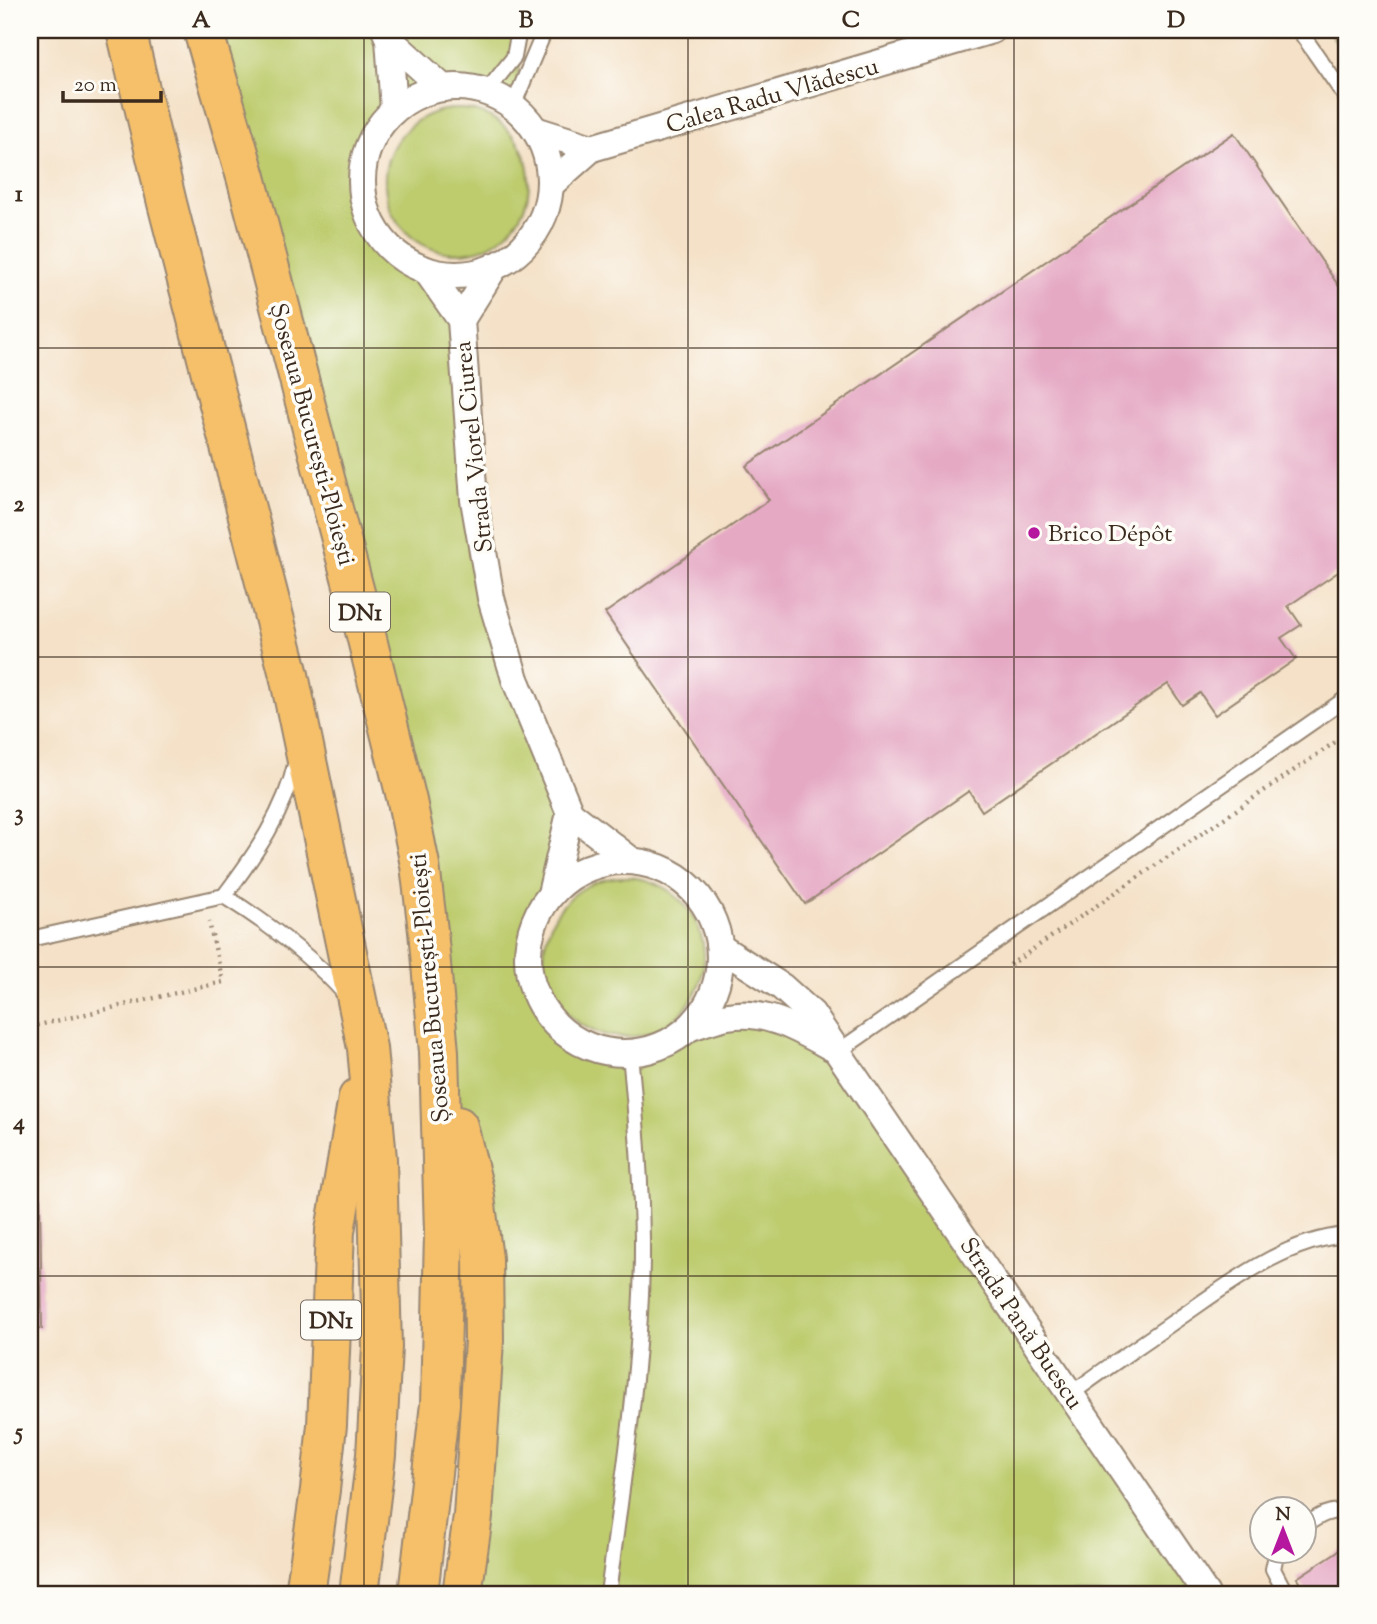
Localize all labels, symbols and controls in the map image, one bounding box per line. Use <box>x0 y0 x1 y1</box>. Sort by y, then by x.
text: A <box>192 5 211 38</box>
text: B <box>519 5 534 38</box>
text: C <box>842 5 860 38</box>
text: D <box>1167 5 1185 38</box>
street label: Calea Radu Vlădescu <box>662 50 883 144</box>
scale bar <box>63 60 161 104</box>
text: 20 m <box>74 71 117 101</box>
text: 1 <box>15 179 23 212</box>
street label: Șoseaua București-Ploiești <box>260 299 363 570</box>
street label: Strada Viorel Ciurea <box>447 339 503 554</box>
text: 2 <box>14 489 25 522</box>
place label: Brico Dépôt <box>1048 518 1172 552</box>
marker: Brico Dépôt <box>1026 525 1042 541</box>
road number: DN1 <box>330 592 390 632</box>
text: 3 <box>14 798 24 831</box>
street label: Șoseaua București-Ploiești <box>402 851 460 1124</box>
text: 4 <box>12 1107 25 1140</box>
street label: Strada Pană Buescu <box>950 1231 1091 1417</box>
road number: DN1 <box>301 1301 361 1340</box>
text: 5 <box>13 1417 23 1450</box>
north arrow <box>1248 1494 1318 1564</box>
text: N <box>1275 1502 1291 1529</box>

